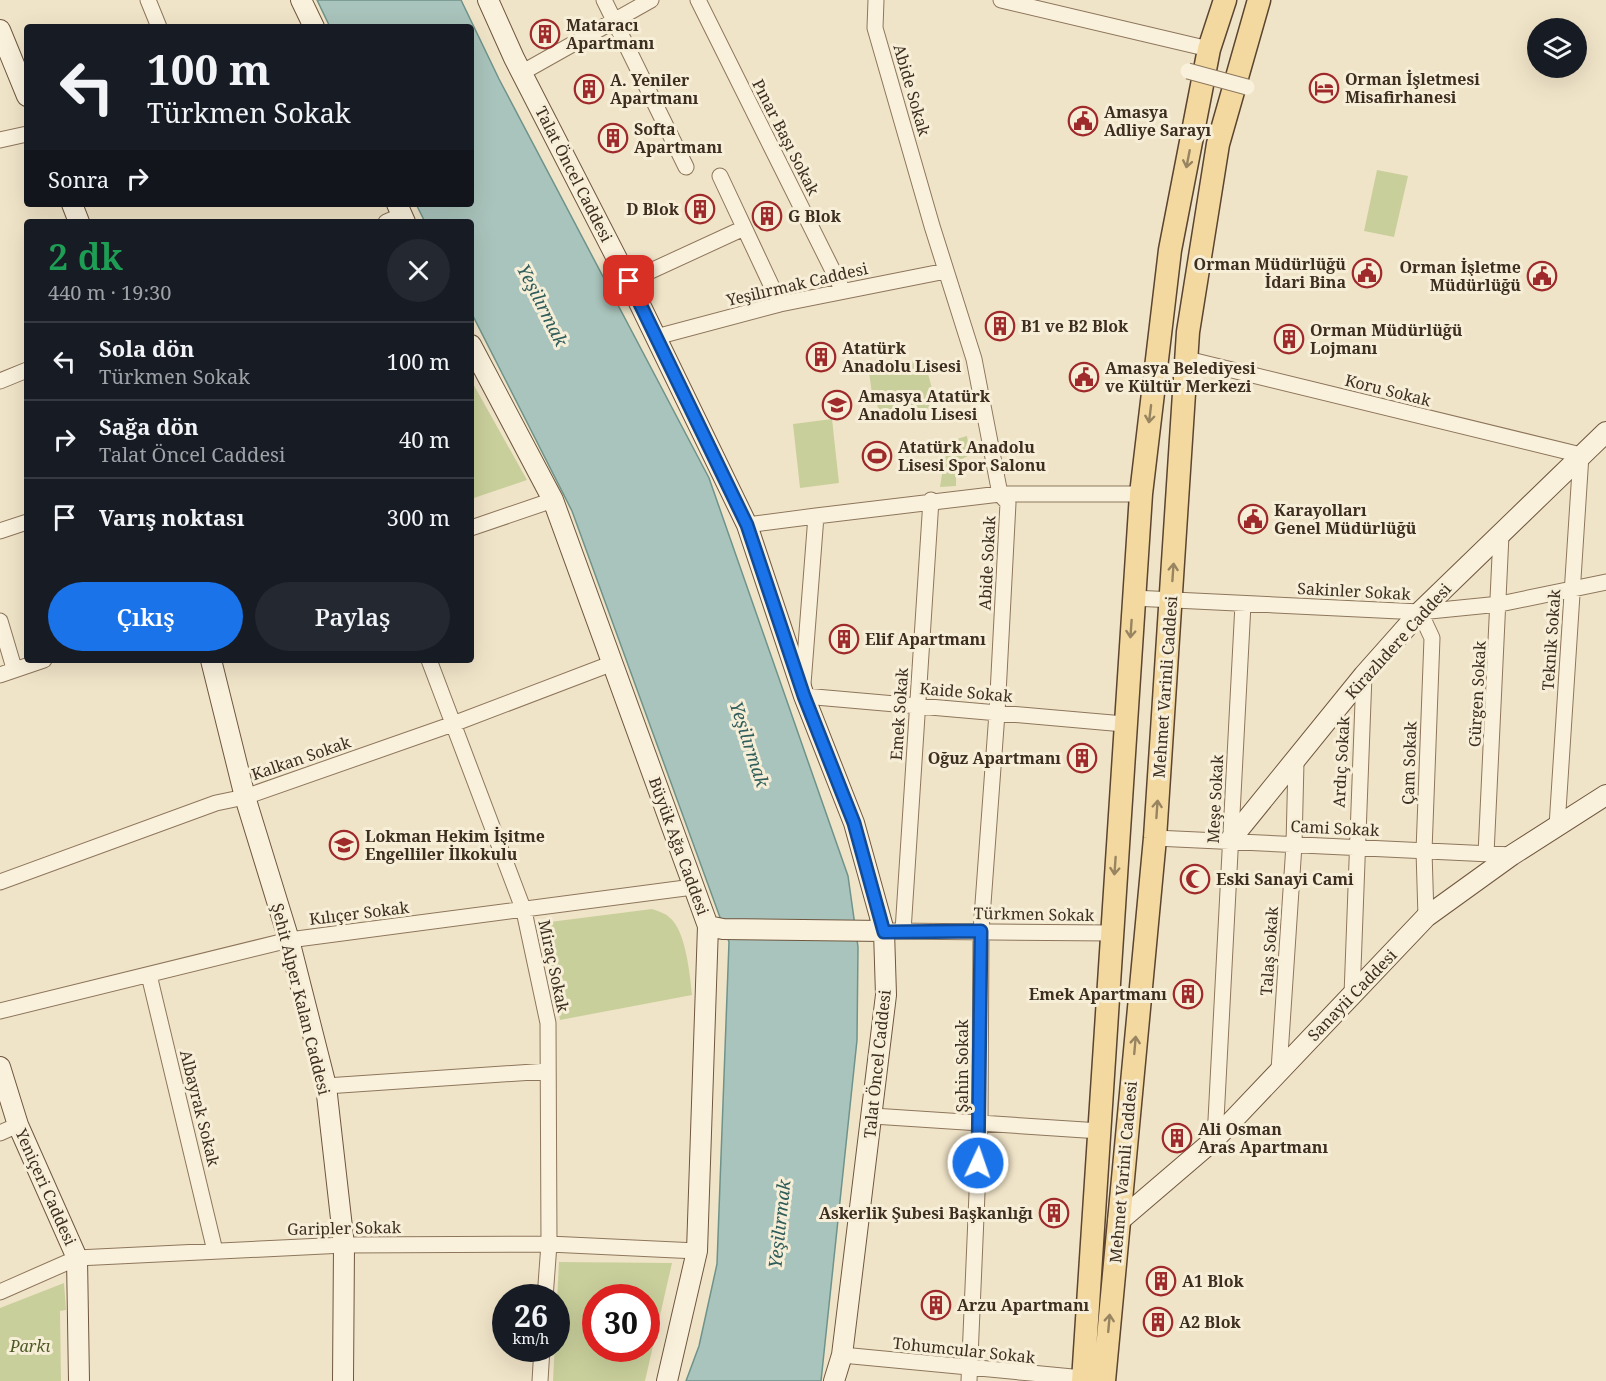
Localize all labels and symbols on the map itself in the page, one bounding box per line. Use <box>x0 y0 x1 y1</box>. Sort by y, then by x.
place label: Mataracı Apartmanı <box>566 14 655 54</box>
building icon: Mataracı Apartmanı <box>529 18 561 50</box>
street label: Abide Sokak <box>888 42 936 139</box>
place label: Orman İşletmesi Misafirhanesi <box>1345 68 1480 108</box>
place label: A. Yeniler Apartmanı <box>610 69 699 109</box>
hotel icon: Orman İşletmesi Misafirhanesi <box>1308 72 1340 104</box>
building icon: A. Yeniler Apartmanı <box>573 73 605 105</box>
street label: Pınar Başı Sokak <box>747 75 825 199</box>
place label: Amasya Adliye Sarayı <box>1104 101 1211 141</box>
street label: Talat Öncel Caddesi <box>530 103 618 245</box>
public building icon: Amasya Adliye Sarayı <box>1067 105 1099 137</box>
place label: Softa Apartmanı <box>634 118 723 158</box>
building icon: Softa Apartmanı <box>597 122 629 154</box>
one-way arrow <box>1182 149 1193 168</box>
building icon: D Blok <box>684 193 716 225</box>
place label: D Blok <box>626 198 680 220</box>
building icon: G Blok <box>751 200 783 232</box>
place label: G Blok <box>788 205 842 227</box>
place label: Orman Müdürlüğü İdari Bina <box>1194 253 1346 293</box>
pin <box>603 255 654 306</box>
place label: Orman İşletme Müdürlüğü <box>1400 256 1521 296</box>
street label: Yeşilırmak Caddesi <box>723 257 870 311</box>
public building icon: Orman Müdürlüğü İdari Bina <box>1351 257 1383 289</box>
water label: Yeşilırmak <box>512 260 574 351</box>
public building icon: Orman İşletme Müdürlüğü <box>1526 260 1558 292</box>
building icon: B1 ve B2 Blok <box>984 310 1016 342</box>
place label: B1 ve B2 Blok <box>1021 315 1129 337</box>
place label: Orman Müdürlüğü Lojmanı <box>1310 319 1463 359</box>
building icon: Orman Müdürlüğü Lojmanı <box>1273 323 1305 355</box>
place label: Atatürk Anadolu Lisesi <box>842 337 962 377</box>
building icon: Atatürk Anadolu Lisesi <box>805 341 837 373</box>
place label: Amasya Belediyesi ve Kültür Merkezi <box>1105 357 1256 397</box>
public building icon: Amasya Belediyesi ve Kültür Merkezi <box>1068 361 1100 393</box>
street label: Koru Sokak <box>1343 369 1434 411</box>
place label: Amasya Atatürk Anadolu Lisesi <box>858 385 991 425</box>
school or university icon: Amasya Atatürk Anadolu Lisesi <box>821 389 853 421</box>
one-way arrow <box>1145 404 1156 423</box>
place label: Atatürk Anadolu Lisesi Spor Salonu <box>898 436 1046 476</box>
sports icon: Atatürk Anadolu Lisesi Spor Salonu <box>861 440 893 472</box>
place label: Karayolları Genel Müdürlüğü <box>1274 499 1417 539</box>
public building icon: Karayolları Genel Müdürlüğü <box>1237 503 1269 535</box>
street label: Abide Sokak <box>974 515 1000 611</box>
one-way arrow <box>1167 563 1178 583</box>
street label: Sakinler Sokak <box>1297 577 1412 605</box>
street label: Kirazlıdere Caddesi <box>1340 578 1456 704</box>
street label: Teknik Sokak <box>1536 588 1566 691</box>
street label: Mehmet Varinli Caddesi <box>1148 595 1182 779</box>
one-way arrow <box>1125 619 1136 639</box>
building icon: Elif Apartmanı <box>828 623 860 655</box>
place label: Elif Apartmanı <box>865 628 986 650</box>
street label: Gürgen Sokak <box>1463 640 1491 748</box>
street label: Emek Sokak <box>885 666 913 761</box>
street label: Kaide Sokak <box>918 677 1014 707</box>
water label: Yeşilırmak <box>725 698 775 791</box>
street label: Ardıç Sokak <box>1328 715 1354 808</box>
street label: Çam Sokak <box>1397 720 1421 805</box>
street label: Kalkan Sokak <box>248 731 354 785</box>
building icon: Oğuz Apartmanı <box>1066 742 1098 774</box>
place label: Oğuz Apartmanı <box>928 747 1061 769</box>
street label: Meşe Sokak <box>1202 753 1228 844</box>
street label: Büyük Ağa Caddesi <box>644 774 714 918</box>
one-way arrow <box>1152 800 1163 819</box>
street label: Cami Sokak <box>1290 815 1381 841</box>
place label: Lokman Hekim İşitme Engelliler İlkokulu <box>365 825 545 865</box>
school or university icon: Lokman Hekim İşitme Engelliler İlkokulu <box>328 829 360 861</box>
one-way arrow <box>1110 855 1121 875</box>
mosque icon: Eski Sanayi Cami <box>1179 863 1211 895</box>
place label: Eski Sanayi Cami <box>1216 868 1354 890</box>
street label: Kılıçer Sokak <box>308 896 411 930</box>
street label: Şehit Alper Kalan Caddesi <box>267 901 335 1097</box>
street label: Türkmen Sokak <box>973 902 1095 926</box>
street label: Talaş Sokak <box>1255 905 1283 996</box>
street label: Miraç Sokak <box>533 918 575 1015</box>
street label: Sanayii Caddesi <box>1303 944 1401 1046</box>
building icon: Emek Apartmanı <box>1172 978 1204 1010</box>
place label: Emek Apartmanı <box>1029 983 1167 1005</box>
street label: Talat Öncel Caddesi <box>858 989 896 1139</box>
street label: Şahin Sokak <box>951 1019 973 1113</box>
one-way arrow <box>1130 1036 1141 1055</box>
street label: Albayrak Sokak <box>175 1048 225 1169</box>
street label: Mehmet Varinli Caddesi <box>1104 1080 1142 1264</box>
place label: Ali Osman Aras Apartmanı <box>1198 1118 1328 1158</box>
building icon: Ali Osman Aras Apartmanı <box>1161 1122 1193 1154</box>
street label: Yeniçeri Caddesi <box>10 1124 82 1249</box>
position arrow <box>946 1131 1010 1195</box>
water label: Yeşilırmak <box>762 1178 796 1269</box>
building icon: Askerlik Şubesi Başkanlığı <box>1038 1197 1070 1229</box>
place label: Askerlik Şubesi Başkanlığı <box>819 1202 1033 1224</box>
street label: Garipler Sokak <box>287 1216 402 1240</box>
building icon: A1 Blok <box>1145 1265 1177 1297</box>
place label: A1 Blok <box>1182 1270 1244 1292</box>
speed limit sign: 30 <box>582 1284 660 1362</box>
building icon: Arzu Apartmanı <box>920 1289 952 1321</box>
place label: Arzu Apartmanı <box>957 1294 1090 1316</box>
building icon: A2 Blok <box>1142 1306 1174 1338</box>
place label: A2 Blok <box>1179 1311 1241 1333</box>
one-way arrow <box>1104 1313 1115 1333</box>
street label: Tohumcular Sokak <box>892 1332 1037 1368</box>
park label: Parkı <box>9 1335 50 1357</box>

